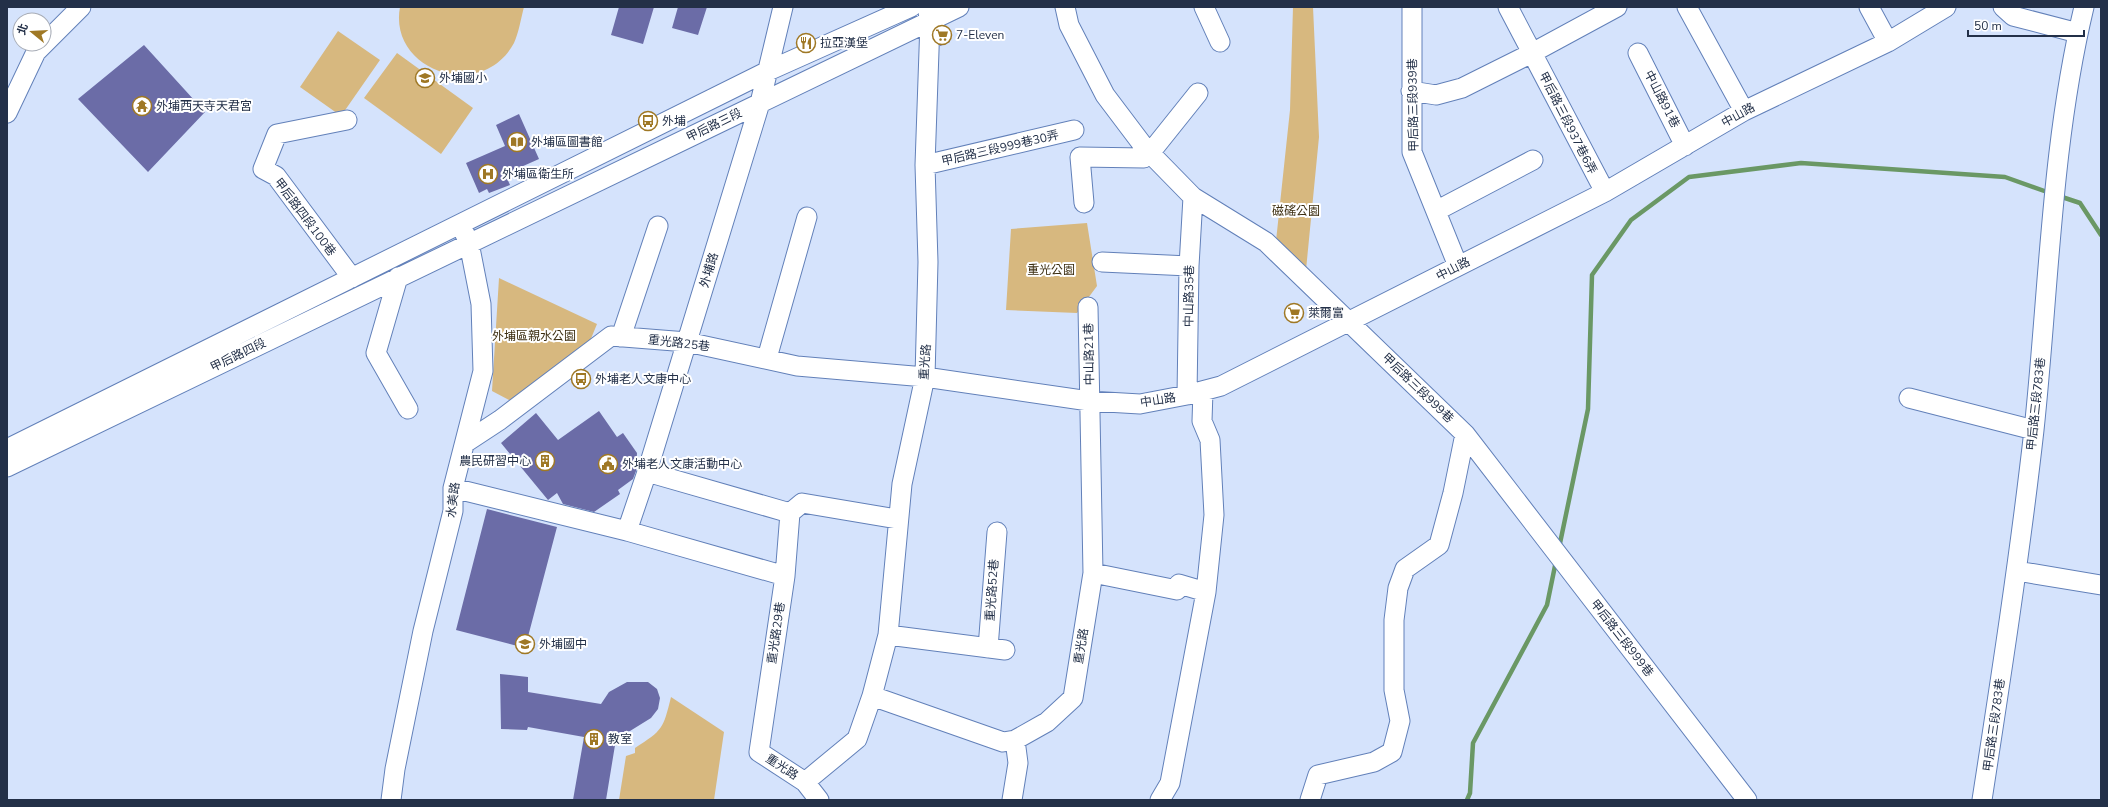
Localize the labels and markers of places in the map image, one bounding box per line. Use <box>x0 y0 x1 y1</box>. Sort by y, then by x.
supermarket icon: 7-Eleven <box>931 24 953 46</box>
place label: 7-Eleven <box>956 27 1004 43</box>
restaurant icon: 拉亞漢堡 <box>795 32 817 54</box>
place label: 拉亞漢堡 <box>820 35 868 51</box>
school or university icon: 外埔國小 <box>414 67 436 89</box>
place label: 外埔國小 <box>439 70 487 86</box>
temple icon: 外埔西天寺天君宮 <box>131 95 153 117</box>
place label: 外埔西天寺天君宮 <box>156 98 252 114</box>
bus stop icon: 外埔 <box>637 110 659 132</box>
place label: 外埔 <box>662 113 686 129</box>
library icon: 外埔區圖書館 <box>506 131 528 153</box>
place label: 外埔區圖書館 <box>531 134 603 150</box>
hospital icon: 外埔區衛生所 <box>477 163 499 185</box>
place label: 外埔區衛生所 <box>502 166 574 182</box>
supermarket icon: 萊爾富 <box>1283 302 1305 324</box>
place label: 萊爾富 <box>1308 305 1344 321</box>
bus stop icon: 外埔老人文康中心 <box>570 368 592 390</box>
place label: 外埔老人文康中心 <box>595 371 691 387</box>
building icon: 農民研習中心 <box>534 450 556 472</box>
place label: 農民研習中心 <box>459 453 531 469</box>
public building icon: 外埔老人文康活動中心 <box>597 453 619 475</box>
place label: 外埔老人文康活動中心 <box>622 456 742 472</box>
school or university icon: 外埔國中 <box>514 633 536 655</box>
place label: 外埔國中 <box>539 636 587 652</box>
building icon: 教室 <box>583 728 605 750</box>
place label: 教室 <box>608 731 632 747</box>

